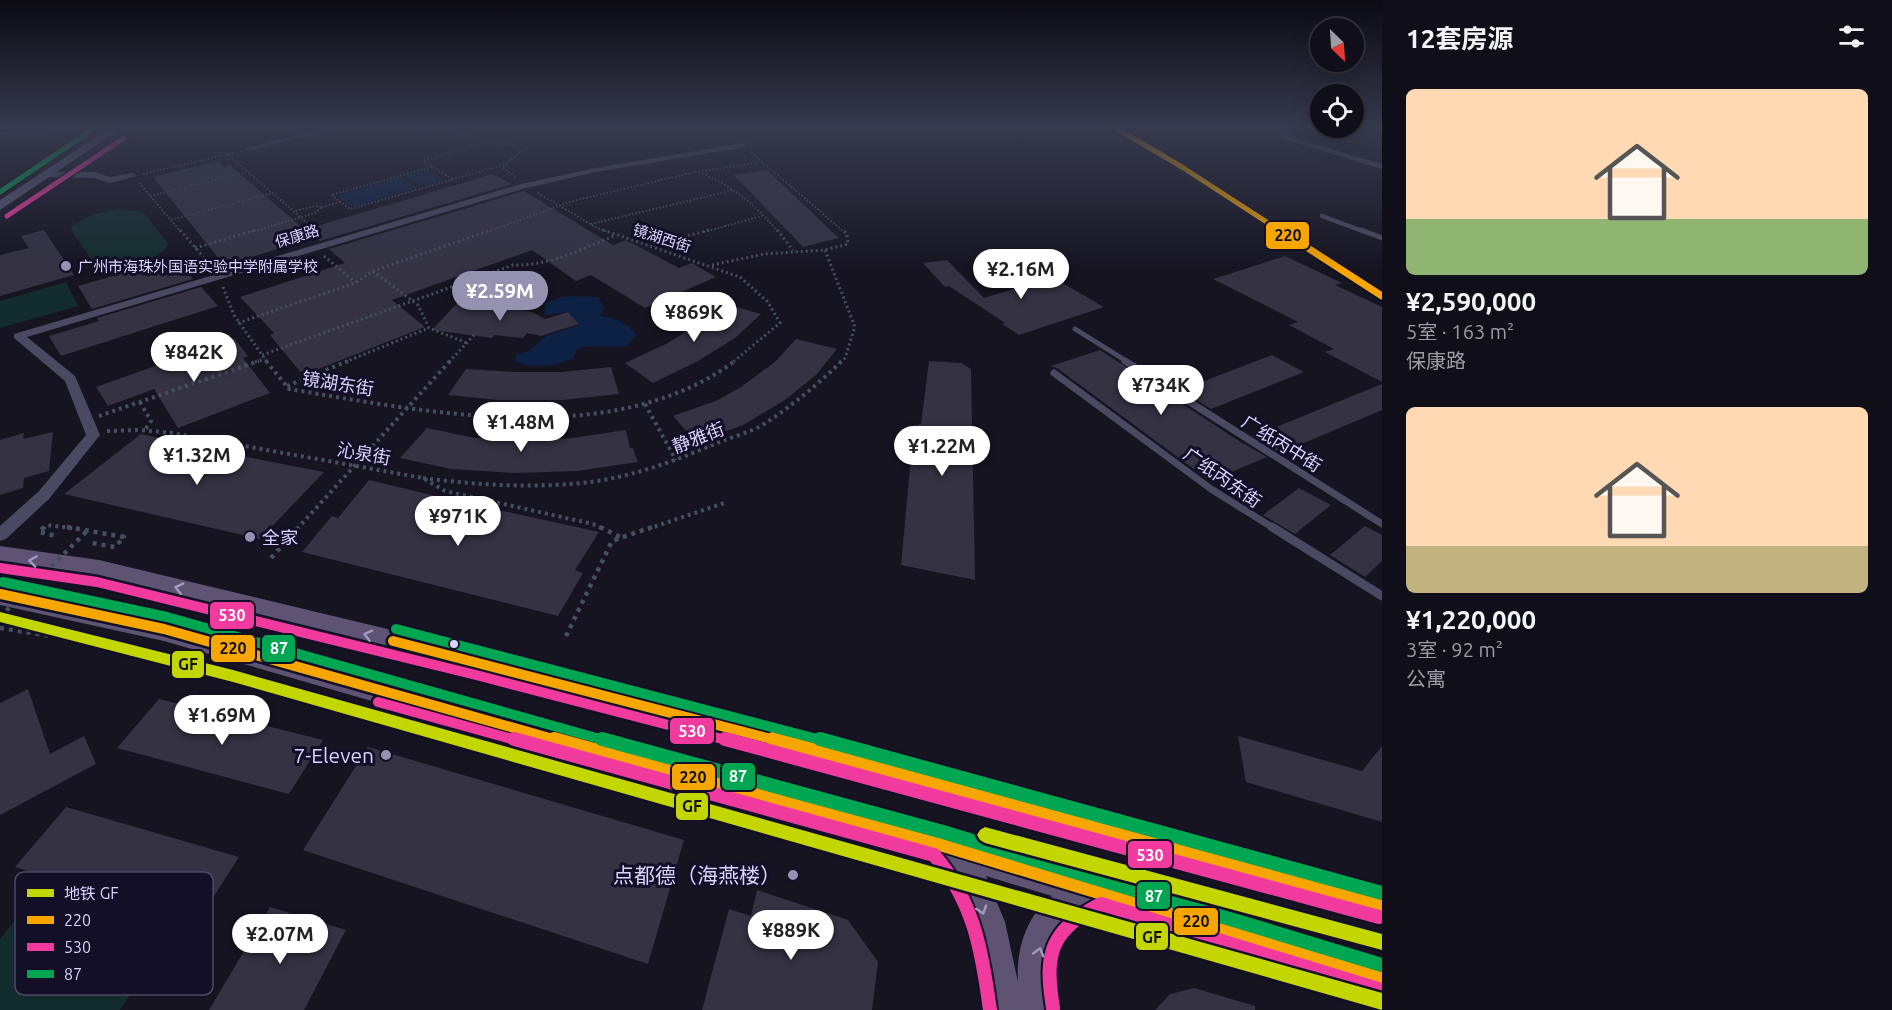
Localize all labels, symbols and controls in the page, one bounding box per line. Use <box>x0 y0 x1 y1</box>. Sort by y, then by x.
north arrow <box>1310 18 1364 72</box>
map controls <box>1310 18 1364 138</box>
icon: filters <box>1835 20 1868 53</box>
text: 12套房源 <box>1406 24 1513 53</box>
button: locate <box>1310 84 1364 138</box>
icon: home <box>1583 128 1691 236</box>
street label: 保康路 <box>273 221 321 251</box>
street label: 镜湖西街 <box>631 221 693 255</box>
line badge: 220 <box>1265 221 1310 250</box>
text: 220 <box>1274 226 1302 244</box>
pin: ¥2.16M <box>972 249 1070 300</box>
text: ¥2.16M <box>987 257 1055 280</box>
place label: 广州市海珠外国语实验中学附属学校 <box>78 258 318 275</box>
marker: 广州市海珠外国语实验中学附属学校 <box>59 259 73 273</box>
pin: ¥2.59M <box>451 271 549 322</box>
text: ¥2.59M <box>466 279 534 302</box>
text: ¥2,590,000 <box>1406 287 1536 316</box>
pin: ¥869K <box>652 292 736 343</box>
text: ¥869K <box>665 300 723 323</box>
text: 5室 · 163 m² <box>1406 320 1514 343</box>
pin: ¥842K <box>152 332 236 383</box>
text: ¥842K <box>165 340 223 363</box>
text: 保康路 <box>1406 349 1466 372</box>
pin: ¥734K <box>1119 365 1203 416</box>
street label: 镜湖东街 <box>301 367 375 399</box>
text: ¥734K <box>1132 373 1190 396</box>
pin: ¥1.48M <box>472 402 570 453</box>
text: ¥1.48M <box>487 410 555 433</box>
street label: 广纸丙中街 <box>1239 411 1325 475</box>
street label: 静雅街 <box>669 418 727 456</box>
pin: ¥1.22M <box>893 426 991 477</box>
text: ¥1.22M <box>908 434 976 457</box>
pin: ¥1.32M <box>148 435 246 486</box>
street label: 沁泉街 <box>336 438 392 468</box>
text: ¥1.32M <box>163 443 231 466</box>
street label: 广纸丙东街 <box>1180 443 1266 511</box>
icon: home <box>1583 446 1691 554</box>
pin: ¥971K <box>416 496 500 547</box>
text: ¥971K <box>429 504 487 527</box>
place label: 全家 <box>262 527 298 547</box>
marker: 全家 <box>243 530 257 544</box>
one-way arrow <box>28 555 37 567</box>
one-way arrow <box>174 583 184 596</box>
line badge: 530 <box>209 601 255 630</box>
text: ¥1,220,000 <box>1406 605 1536 634</box>
text: 530 <box>218 606 246 624</box>
one-way arrow <box>364 629 374 642</box>
line badge: 220 <box>210 634 256 663</box>
line badge: 87 <box>261 634 296 663</box>
unlabelled marker <box>448 638 460 650</box>
text: 3室 · 92 m² <box>1406 638 1503 661</box>
text: 220 <box>219 639 247 657</box>
text: 87 <box>270 639 288 657</box>
line badge: GF <box>171 650 205 679</box>
text: GF <box>178 655 198 673</box>
text: 公寓 <box>1406 667 1446 690</box>
pin: ¥1.69M <box>173 695 271 746</box>
text: ¥1.69M <box>188 703 256 726</box>
line badge: 530 <box>669 717 715 745</box>
text: 530 <box>678 722 706 740</box>
place label: 7-Eleven <box>293 743 374 767</box>
marker: 7-Eleven <box>379 748 393 762</box>
line badge: 87 <box>721 762 756 791</box>
line badge: 220 <box>671 763 716 791</box>
text: 87 <box>729 767 747 785</box>
text: 220 <box>679 768 707 786</box>
line badge: GF <box>675 792 709 821</box>
text: GF <box>682 797 702 815</box>
line badge: 530 <box>1127 840 1173 869</box>
text: 530 <box>1136 846 1164 864</box>
place label: 点都德（海燕楼） <box>613 863 781 887</box>
marker: 点都德（海燕楼） <box>786 868 800 882</box>
legend <box>15 872 213 995</box>
line badge: 87 <box>1136 881 1171 910</box>
text: 地铁 GF <box>64 884 119 902</box>
text: 87 <box>1145 887 1163 905</box>
one-way arrow <box>975 904 988 915</box>
line badge: 220 <box>1173 907 1219 936</box>
pin: ¥889K <box>749 910 833 961</box>
text: 220 <box>64 911 91 929</box>
text: 220 <box>1182 912 1210 930</box>
pin: ¥2.07M <box>231 914 329 965</box>
text: ¥889K <box>762 918 820 941</box>
text: ¥2.07M <box>246 922 314 945</box>
line badge: GF <box>1135 922 1169 951</box>
text: GF <box>1142 928 1162 946</box>
text: 530 <box>64 938 91 956</box>
one-way arrow <box>1032 947 1045 957</box>
text: 87 <box>64 965 82 983</box>

